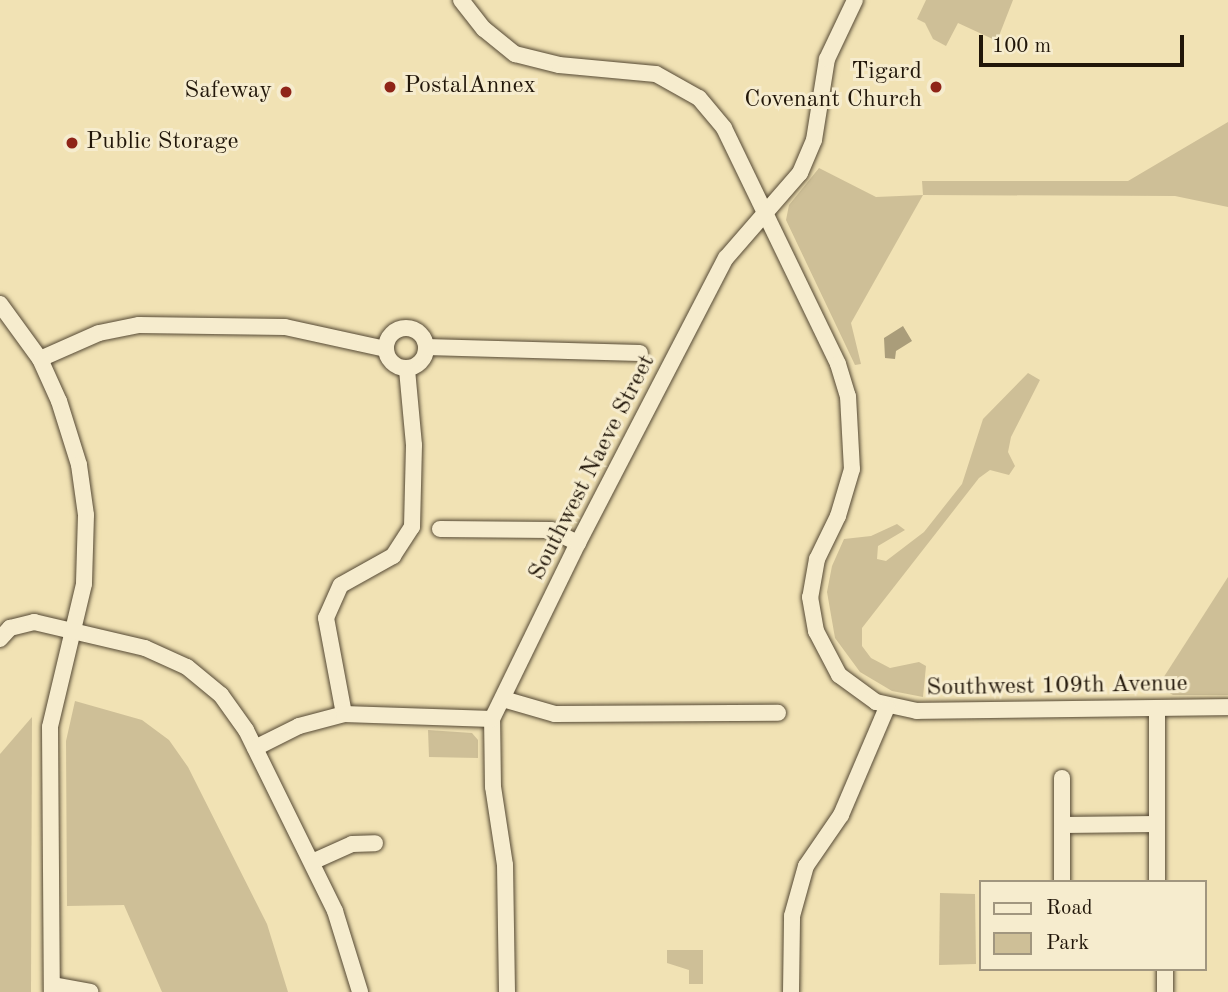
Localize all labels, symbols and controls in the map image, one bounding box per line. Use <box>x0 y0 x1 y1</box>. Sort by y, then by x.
scale bar <box>983 21 1188 65</box>
text: 100 m <box>992 36 1051 57</box>
place label: Tigard Covenant Church <box>744 59 922 115</box>
place label: PostalAnnex <box>404 73 536 101</box>
place label: Safeway <box>184 78 272 106</box>
marker: PostalAnnex <box>382 79 398 95</box>
marker: Tigard Covenant Church <box>928 79 944 95</box>
marker: Safeway <box>278 84 294 100</box>
place label: Public Storage <box>86 129 238 157</box>
marker: Public Storage <box>64 135 80 151</box>
street label: Southwest Naeve Street <box>524 350 662 586</box>
street label: Southwest 109th Avenue <box>926 670 1188 704</box>
legend <box>979 880 1207 971</box>
text: Road <box>1046 898 1093 919</box>
text: Park <box>1046 933 1089 954</box>

